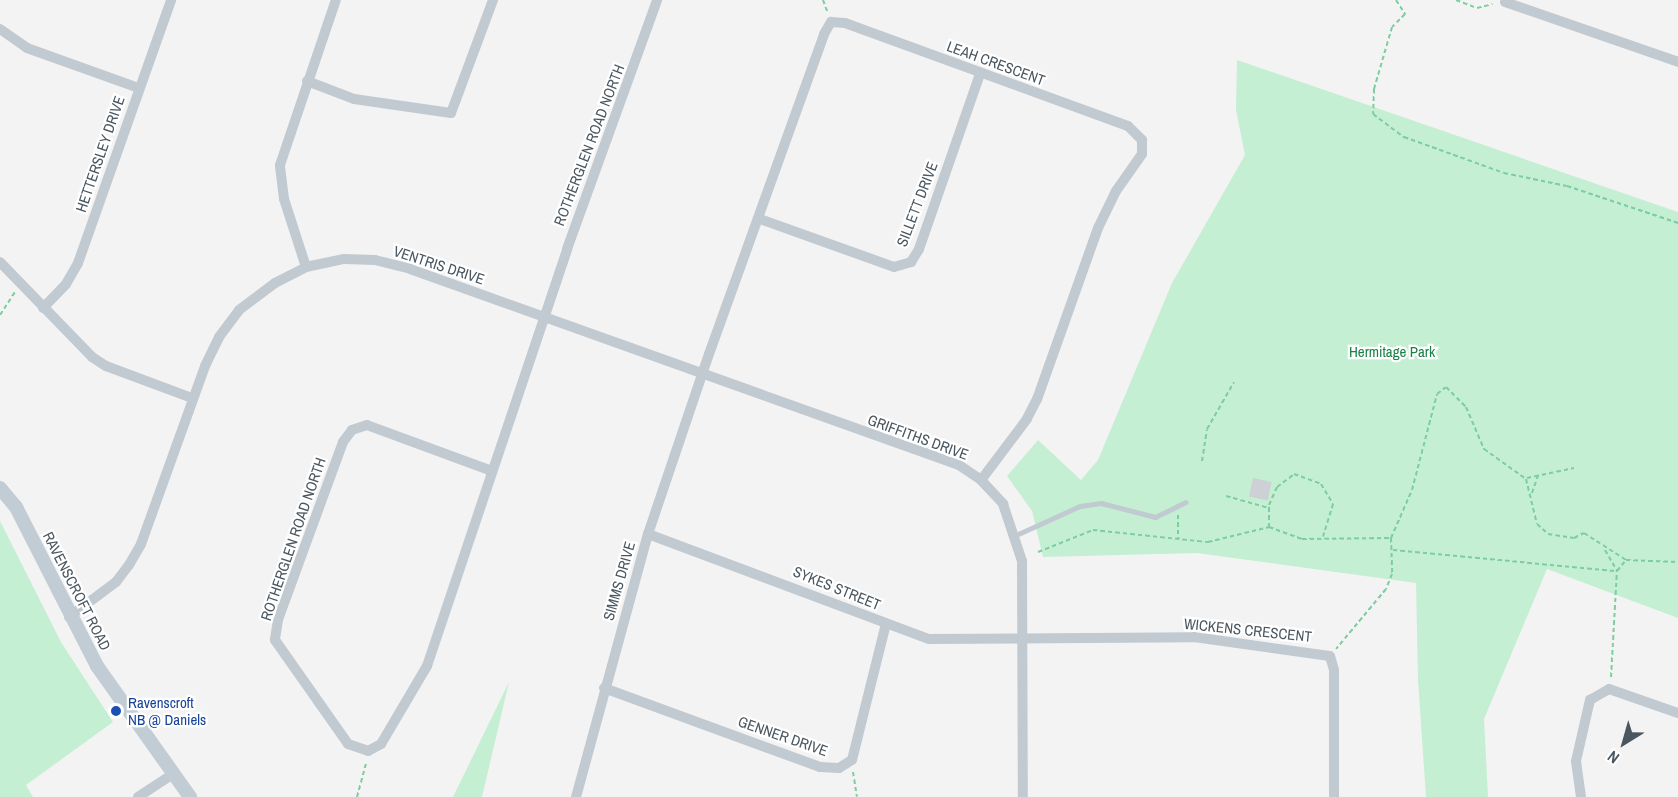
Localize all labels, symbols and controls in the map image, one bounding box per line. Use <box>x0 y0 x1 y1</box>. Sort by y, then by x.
street label: LEAH CRESCENT <box>944 37 1048 89</box>
street label: ROTHERGLEN ROAD NORTH <box>550 62 628 228</box>
street label: HETTERSLEY DRIVE <box>72 94 128 214</box>
street label: SILLETT DRIVE <box>893 159 941 249</box>
street label: VENTRIS DRIVE <box>391 242 487 288</box>
park label: Hermitage Park <box>1349 343 1435 361</box>
street label: GRIFFITHS DRIVE <box>865 410 971 464</box>
street label: ROTHERGLEN ROAD NORTH <box>257 455 329 623</box>
street label: RAVENSCROFT ROAD <box>39 529 115 653</box>
street label: SIMMS DRIVE <box>599 539 639 623</box>
street label: SYKES STREET <box>791 562 883 614</box>
street label: WICKENS CRESCENT <box>1183 614 1313 646</box>
place label: Ravenscroft NB @ Daniels <box>128 693 206 728</box>
marker: Ravenscroft NB @ Daniels <box>109 704 123 718</box>
street label: GENNER DRIVE <box>736 712 830 760</box>
north arrow <box>1594 713 1654 773</box>
text: N <box>1603 746 1624 769</box>

